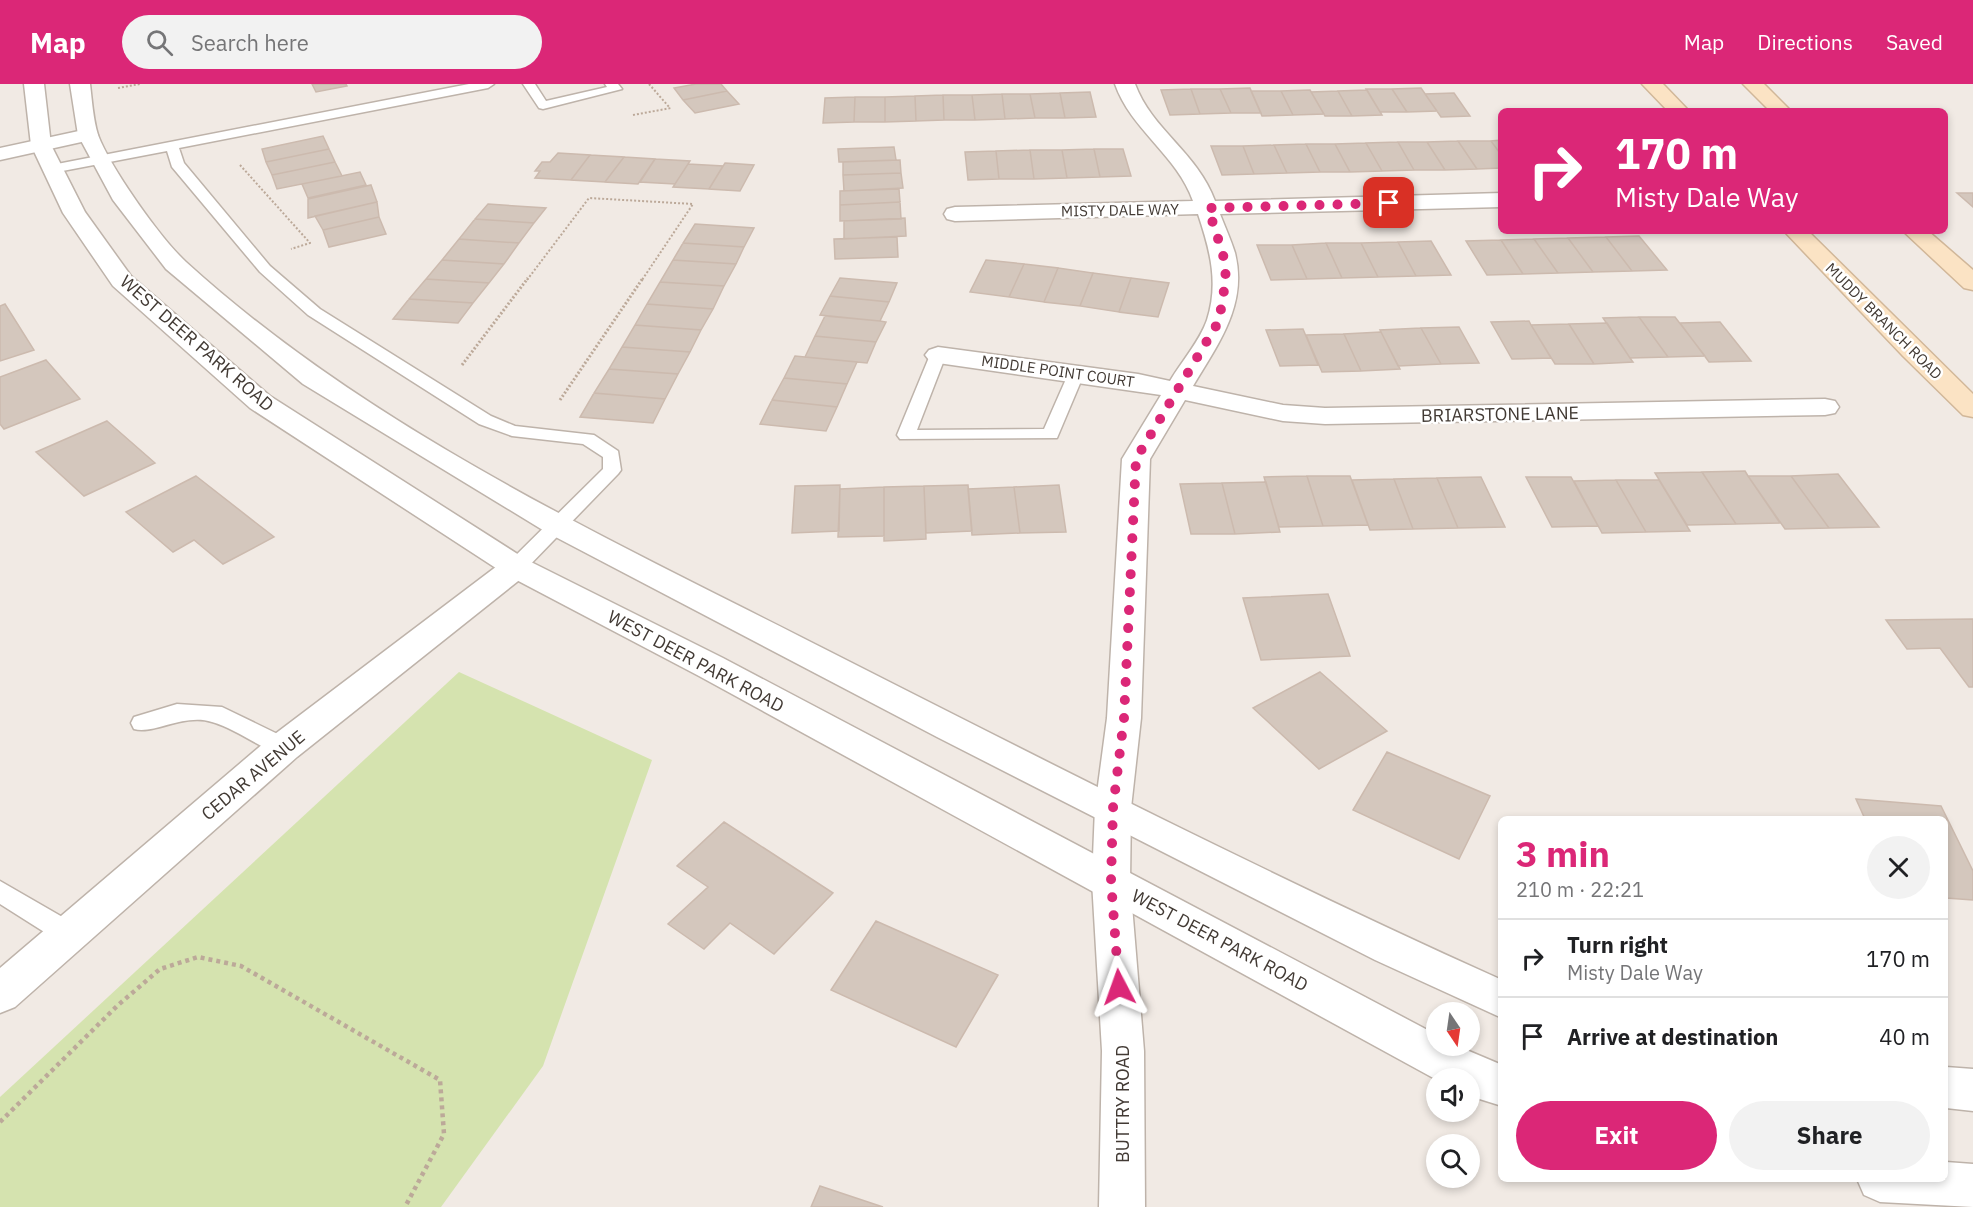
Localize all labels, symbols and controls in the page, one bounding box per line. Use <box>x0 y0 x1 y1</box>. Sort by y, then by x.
search box <box>122 15 542 69</box>
text: Map <box>30 24 86 61</box>
icon: search <box>143 26 176 59</box>
text: Search here <box>191 28 309 57</box>
text: Map <box>1684 28 1724 56</box>
text: Directions <box>1757 28 1853 56</box>
text: Saved <box>1886 28 1943 56</box>
text: 170 m <box>1615 126 1738 181</box>
icon: right <box>1516 132 1594 210</box>
pin <box>1363 177 1414 228</box>
text: Misty Dale Way <box>1615 179 1799 214</box>
icon: arrive <box>1372 186 1405 219</box>
street label: MISTY DALE WAY <box>1061 199 1179 221</box>
street label: MUDDY BRANCH ROAD <box>1822 259 1946 383</box>
street label: WEST DEER PARK ROAD <box>115 270 279 416</box>
street label: MIDDLE POINT COURT <box>980 351 1136 391</box>
street label: BRIARSTONE LANE <box>1421 401 1579 427</box>
street label: WEST DEER PARK ROAD <box>604 605 788 717</box>
street label: CEDAR AVENUE <box>196 725 310 825</box>
text: 3 min <box>1516 830 1610 877</box>
button: close <box>1867 836 1930 899</box>
text: 210 m · 22:21 <box>1516 876 1644 903</box>
street label: WEST DEER PARK ROAD <box>1128 884 1312 996</box>
text: Turn right <box>1567 930 1668 959</box>
icon: right <box>1516 942 1549 975</box>
text: 170 m <box>1866 944 1930 973</box>
position arrow <box>1087 955 1151 1019</box>
text: Misty Dale Way <box>1567 959 1703 986</box>
north arrow <box>1426 1002 1480 1056</box>
map controls <box>1426 1002 1480 1188</box>
icon: arrive <box>1516 1020 1549 1053</box>
text: Arrive at destination <box>1567 1022 1778 1051</box>
text: 40 m <box>1879 1022 1930 1051</box>
street label: BUTTRY ROAD <box>1111 1045 1134 1163</box>
button: sound <box>1426 1068 1480 1122</box>
button: Exit <box>1516 1101 1717 1170</box>
button: Share <box>1729 1101 1930 1170</box>
button: search <box>1426 1134 1480 1188</box>

